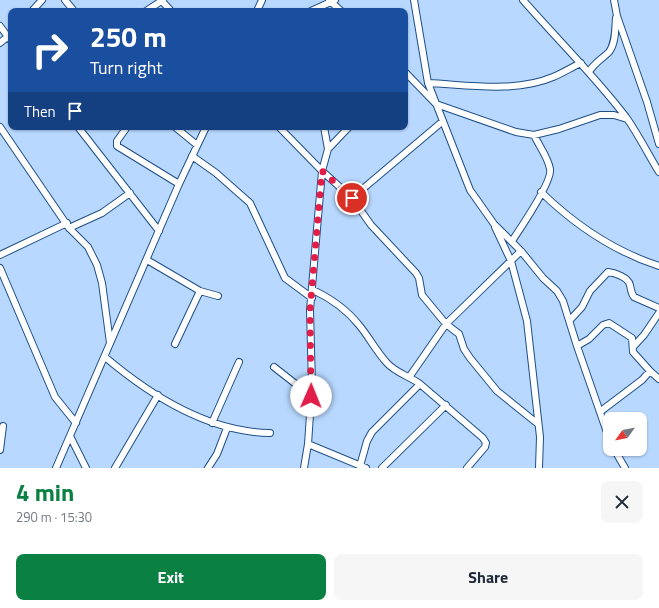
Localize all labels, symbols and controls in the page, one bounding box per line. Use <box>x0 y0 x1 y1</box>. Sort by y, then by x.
text: 250 m <box>90 15 167 58</box>
icon: right <box>24 24 76 76</box>
text: Turn right <box>90 54 163 81</box>
text: Then <box>24 100 56 123</box>
icon: arrive <box>64 100 86 122</box>
pin <box>335 181 369 215</box>
icon: arrive <box>341 187 363 209</box>
position arrow <box>290 375 332 417</box>
north arrow <box>603 412 647 456</box>
map controls <box>603 412 647 456</box>
text: 4 min <box>16 474 74 510</box>
button: close <box>601 481 643 523</box>
text: 290 m · 15:30 <box>16 507 92 527</box>
button: Exit <box>16 554 326 600</box>
button: Share <box>334 554 643 600</box>

